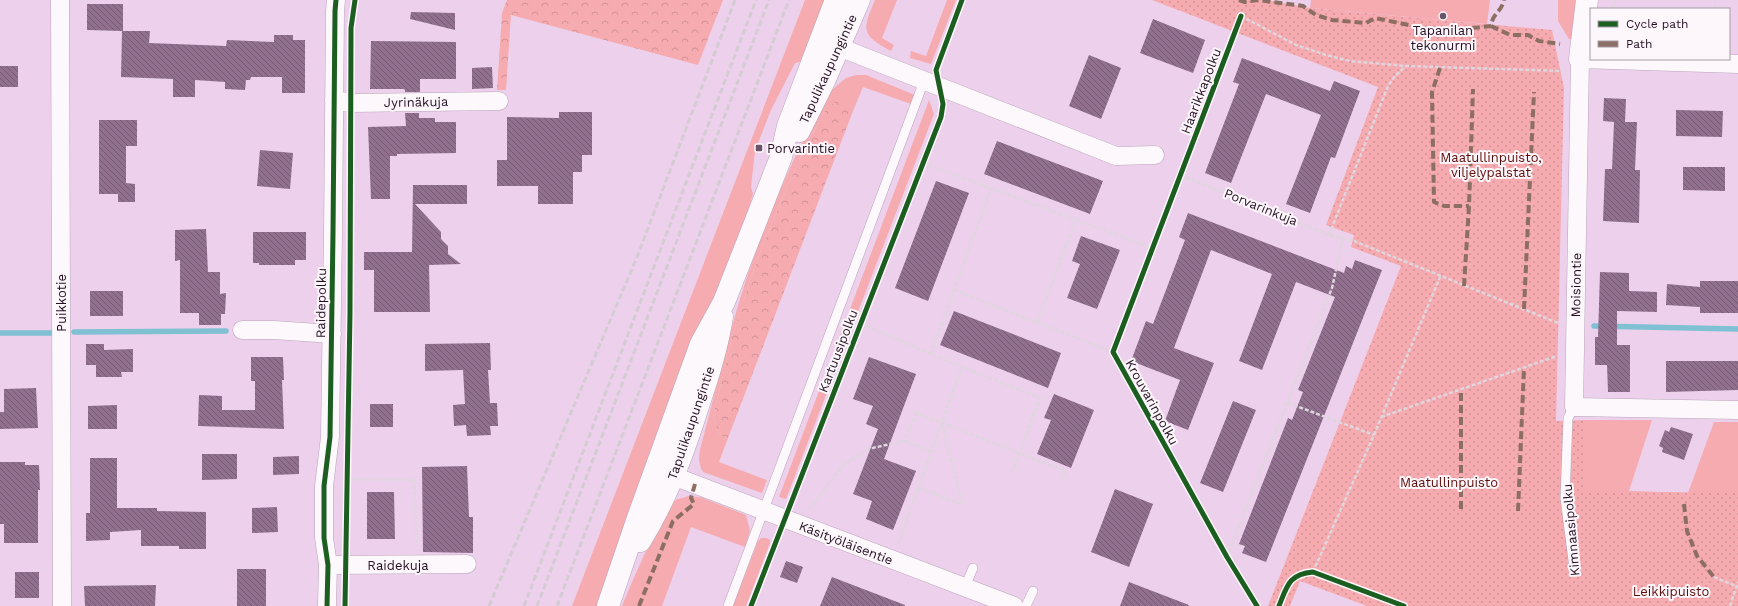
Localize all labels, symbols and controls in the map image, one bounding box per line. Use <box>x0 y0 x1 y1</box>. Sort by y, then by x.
legend <box>1590 8 1730 60</box>
marker: Tapanilan tekonurmi <box>1438 11 1448 21</box>
street label: Tapulikaupungintie <box>796 12 860 126</box>
text: Cycle path <box>1626 17 1688 31</box>
place label: Tapanilan tekonurmi <box>1410 23 1476 53</box>
text: Path <box>1626 37 1652 51</box>
street label: Haarikkapolku <box>1178 46 1224 136</box>
street label: Jyrinäkuja <box>384 94 449 110</box>
place label: Porvarintie <box>767 141 835 156</box>
marker: Porvarintie <box>754 143 764 153</box>
park label: Maatullinpuisto, viljelypalstat <box>1440 150 1542 180</box>
street label: Porvarinkuja <box>1222 185 1301 229</box>
street label: Moisiontie <box>1568 253 1584 317</box>
street label: Raidepolku <box>313 268 329 338</box>
street label: Puikkotie <box>54 274 69 332</box>
street label: Kartuusipolku <box>815 307 861 395</box>
street label: Krouvarinpolku <box>1122 357 1182 447</box>
street label: Tapulikaupungintie <box>665 364 717 482</box>
park label: Maatullinpuisto <box>1400 475 1498 490</box>
street label: Kimnaasipolku <box>1559 483 1583 577</box>
street label: Käsityöläisentie <box>797 518 895 568</box>
street label: Raidekuja <box>367 558 429 573</box>
park label: Leikkipuisto <box>1633 584 1709 599</box>

